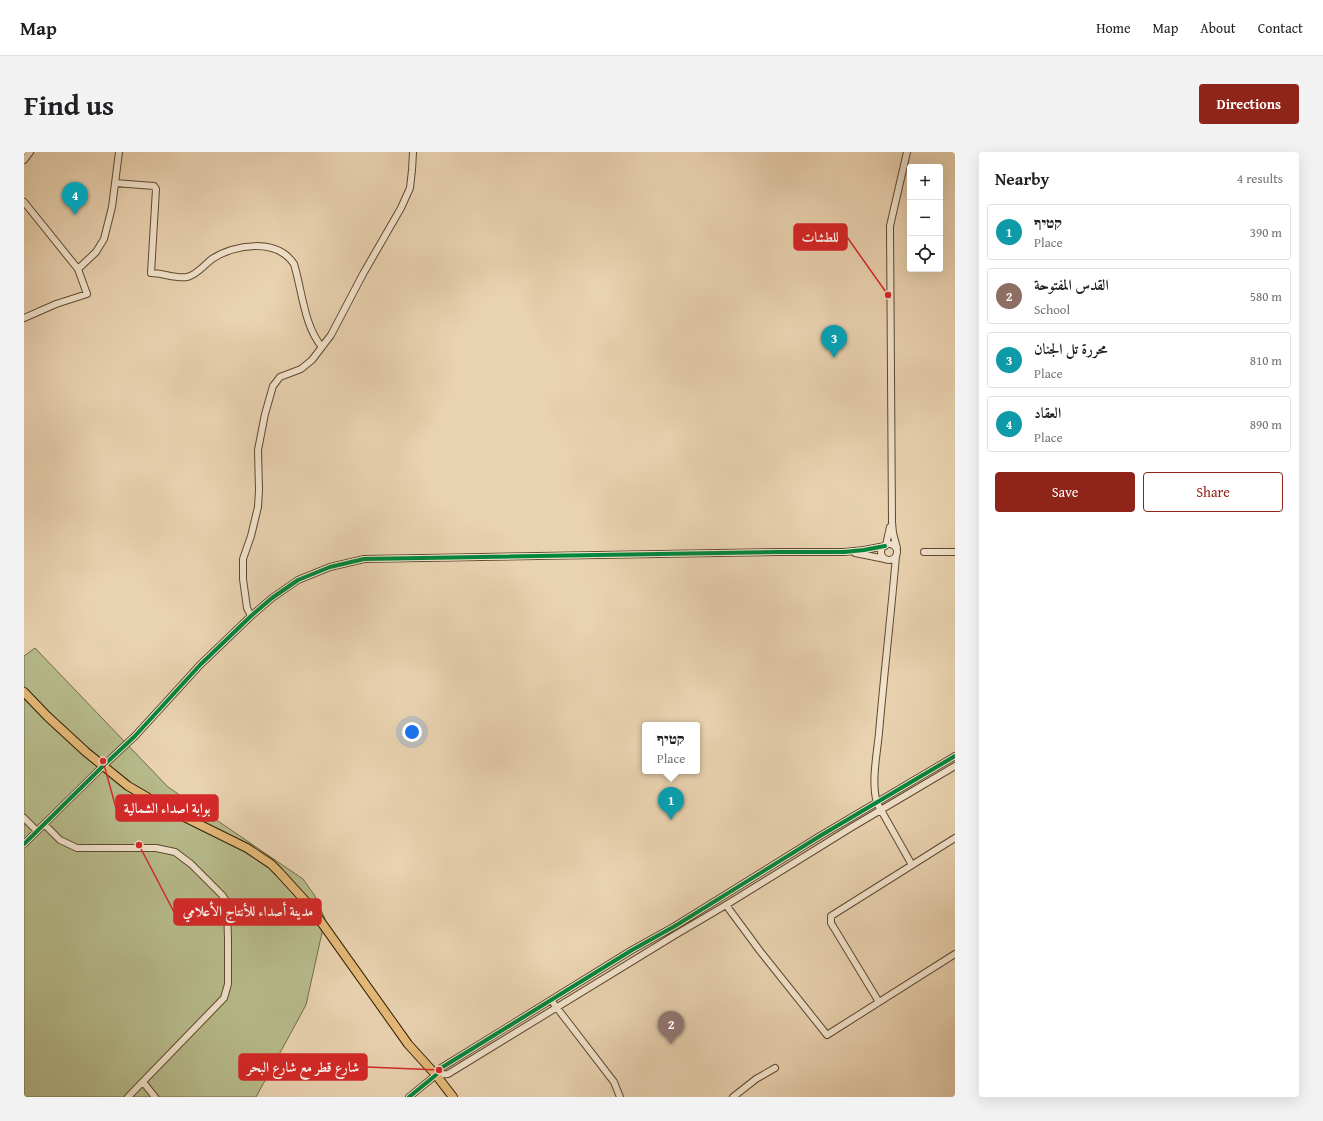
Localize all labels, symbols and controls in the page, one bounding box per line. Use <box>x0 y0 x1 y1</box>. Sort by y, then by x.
text: Map <box>20 14 57 42</box>
text: Home <box>1096 18 1131 38</box>
text: Map <box>1153 18 1178 38</box>
text: About <box>1200 18 1236 38</box>
text: Contact <box>1258 18 1303 38</box>
text: Find us <box>24 84 114 125</box>
button: Directions <box>1199 84 1299 124</box>
map controls <box>907 164 943 272</box>
button: + <box>907 164 943 200</box>
text: Nearby <box>995 166 1049 191</box>
text: 4 results <box>1237 169 1283 188</box>
pin: 4 <box>62 182 88 215</box>
button: − <box>907 200 943 236</box>
text: קטיף <box>1034 212 1062 233</box>
text: 1 <box>1006 223 1012 242</box>
text: 390 m <box>1250 223 1282 242</box>
callout: للطشات <box>794 224 847 250</box>
text: للطشات <box>801 227 839 247</box>
text: Place <box>1034 233 1063 252</box>
button: locate <box>907 236 943 272</box>
text: القدس المفتوحة <box>1034 274 1109 295</box>
text: 2 <box>1006 287 1012 306</box>
text: 580 m <box>1250 287 1282 306</box>
text: School <box>1034 300 1070 319</box>
pin: 3 <box>821 325 847 358</box>
text: محررة تل الجنان <box>1034 338 1107 359</box>
text: 3 <box>1006 351 1012 370</box>
text: 810 m <box>1250 351 1282 370</box>
text: Place <box>1034 364 1063 383</box>
text: العقاد <box>1034 402 1061 423</box>
text: 4 <box>1006 415 1012 434</box>
text: 890 m <box>1250 415 1282 434</box>
text: Place <box>1034 428 1063 447</box>
button: Save <box>995 472 1135 512</box>
button: Share <box>1143 472 1283 512</box>
your location <box>402 722 422 742</box>
popup <box>642 722 700 774</box>
text: קטיף <box>657 728 685 749</box>
text: Place <box>657 749 685 768</box>
pin: 1 <box>658 787 684 820</box>
callout: بوابة اصداء الشمالية <box>116 795 218 821</box>
text: بوابة اصداء الشمالية <box>124 798 211 818</box>
callout: مدينة أصداء للأنتاج الأعلامي <box>174 899 321 925</box>
text: مدينة أصداء للأنتاج الأعلامي <box>182 901 313 924</box>
pin: 2 <box>658 1011 684 1044</box>
callout: شارع قطر مع شارع البحر <box>239 1054 367 1080</box>
text: شارع قطر مع شارع البحر <box>245 1057 359 1080</box>

